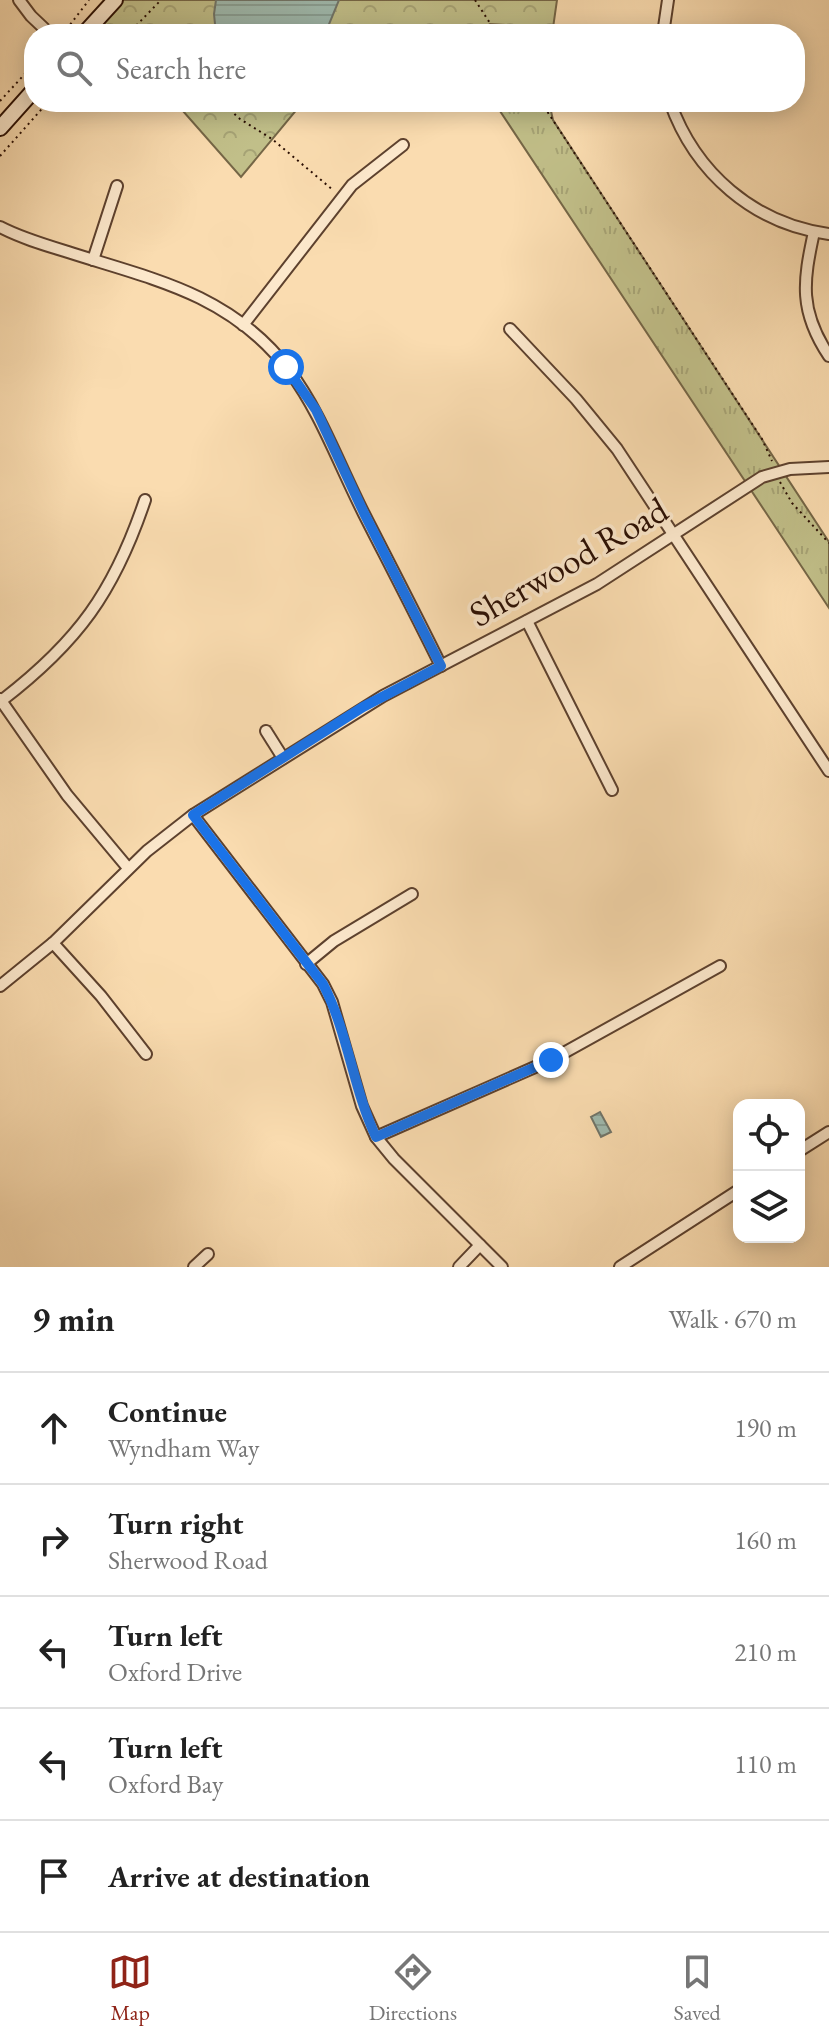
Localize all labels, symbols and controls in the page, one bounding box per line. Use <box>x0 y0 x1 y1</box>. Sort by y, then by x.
search box <box>24 24 805 112</box>
icon: search <box>52 46 96 90</box>
text: Search here <box>116 49 246 88</box>
route start <box>268 349 304 385</box>
street label: Sherwood Road <box>461 485 677 637</box>
route end <box>533 1042 569 1078</box>
map controls <box>733 1099 805 1243</box>
button: locate <box>733 1099 805 1171</box>
button: layers <box>733 1171 805 1243</box>
text: 9 min <box>32 1297 115 1341</box>
text: Walk · 670 m <box>669 1302 797 1336</box>
text: Continue <box>108 1392 227 1431</box>
icon: ahead <box>32 1406 76 1450</box>
text: 190 m <box>734 1411 797 1445</box>
text: Wyndham Way <box>108 1431 259 1465</box>
text: Turn right <box>108 1504 244 1543</box>
icon: right <box>32 1518 76 1562</box>
text: 160 m <box>734 1523 797 1557</box>
text: Sherwood Road <box>108 1543 268 1577</box>
text: Turn left <box>108 1616 222 1655</box>
icon: left <box>32 1630 76 1674</box>
text: 210 m <box>734 1635 797 1669</box>
text: Oxford Drive <box>108 1655 242 1689</box>
text: Turn left <box>108 1728 222 1767</box>
icon: left <box>32 1742 76 1786</box>
text: 110 m <box>734 1747 797 1781</box>
text: Oxford Bay <box>108 1767 223 1801</box>
icon: arrive <box>32 1854 76 1898</box>
text: Arrive at destination <box>108 1857 370 1896</box>
tab: Map <box>108 1950 152 2027</box>
tab: Directions <box>369 1950 457 2027</box>
tab: Saved <box>674 1950 721 2027</box>

